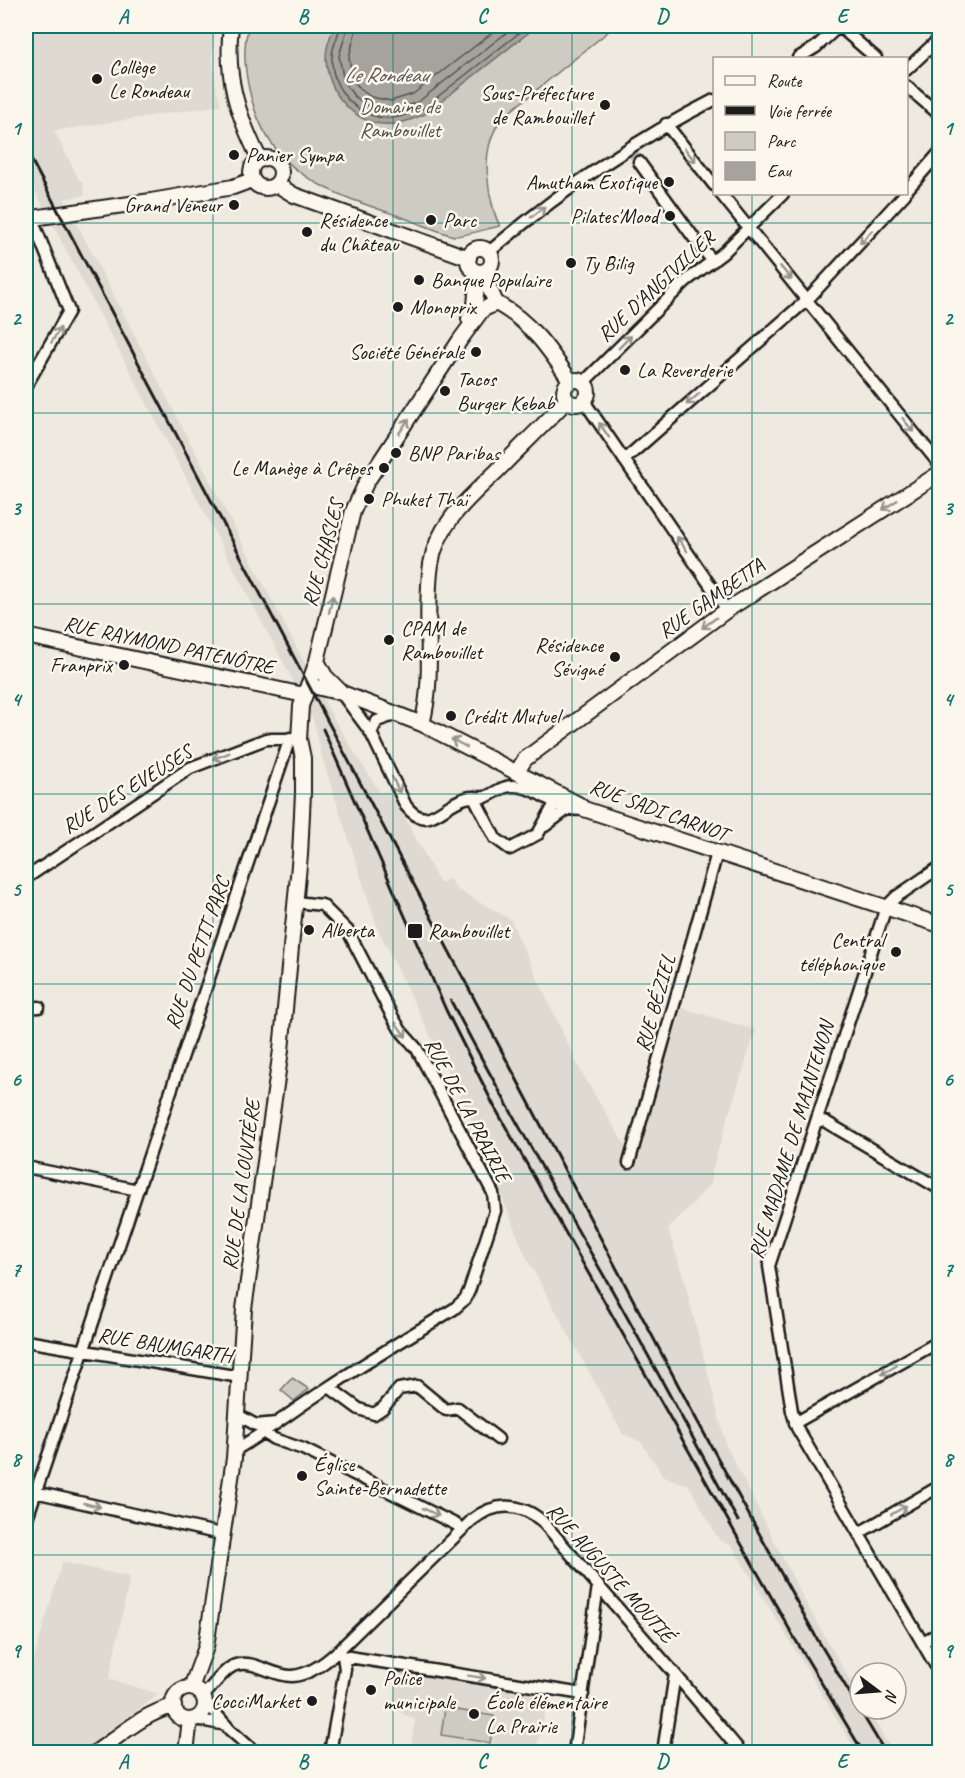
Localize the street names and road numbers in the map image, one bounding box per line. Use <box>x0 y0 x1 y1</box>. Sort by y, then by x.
street label: RUE D'ANGIVILLER <box>592 224 721 347</box>
street label: RUE CHASLES <box>296 494 350 609</box>
street label: RUE GAMBETTA <box>653 552 769 644</box>
street label: RUE RAYMOND PATENÔTRE <box>61 610 279 681</box>
street label: RUE DES EVEUSES <box>57 737 199 839</box>
street label: RUE SADI CARNOT <box>586 773 736 848</box>
street label: RUE DU PETIT PARC <box>159 871 236 1032</box>
street label: RUE BÉZIEL <box>629 952 681 1054</box>
street label: RUE MADAME DE MAINTENON <box>743 1015 840 1262</box>
street label: RUE DE LA PRAIRIE <box>419 1033 518 1189</box>
street label: RUE DE LA LOUVIÈRE <box>216 1095 266 1272</box>
street label: RUE BAUMGARTH <box>96 1322 237 1369</box>
street label: RUE AUGUSTE MOUTIÉ <box>541 1498 682 1650</box>

